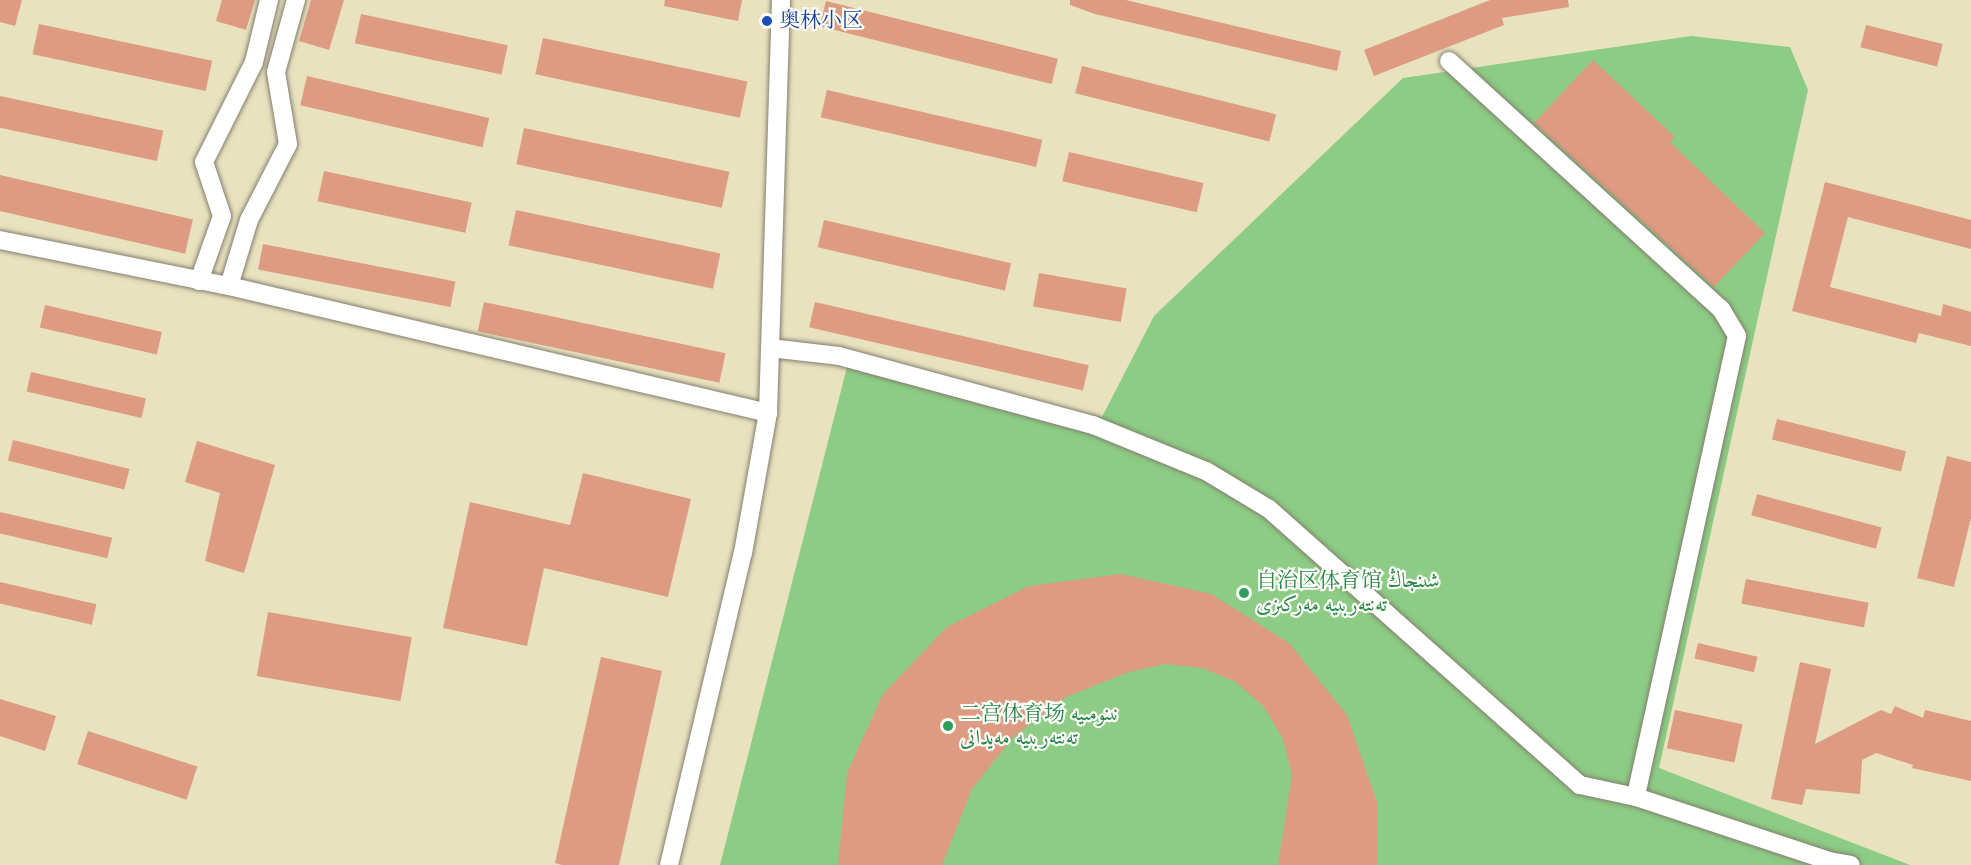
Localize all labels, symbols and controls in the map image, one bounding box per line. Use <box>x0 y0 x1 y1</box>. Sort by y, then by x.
place label: 奥林小区 <box>779 8 863 34</box>
marker: 奥林小区 <box>760 14 774 28</box>
place label: 自治区体育馆 شىنجاڭ تەنتەربىيە مەركىزى <box>1256 568 1440 618</box>
marker: 自治区体育馆 شىنجاڭ تەنتەربىيە مەركىزى <box>1237 586 1251 600</box>
place label: 二宫体育场 نىنومىيە تەنتەربىيە مەيدانى <box>960 701 1118 751</box>
marker: 二宫体育场 نىنومىيە تەنتەربىيە مەيدانى <box>941 719 955 733</box>

